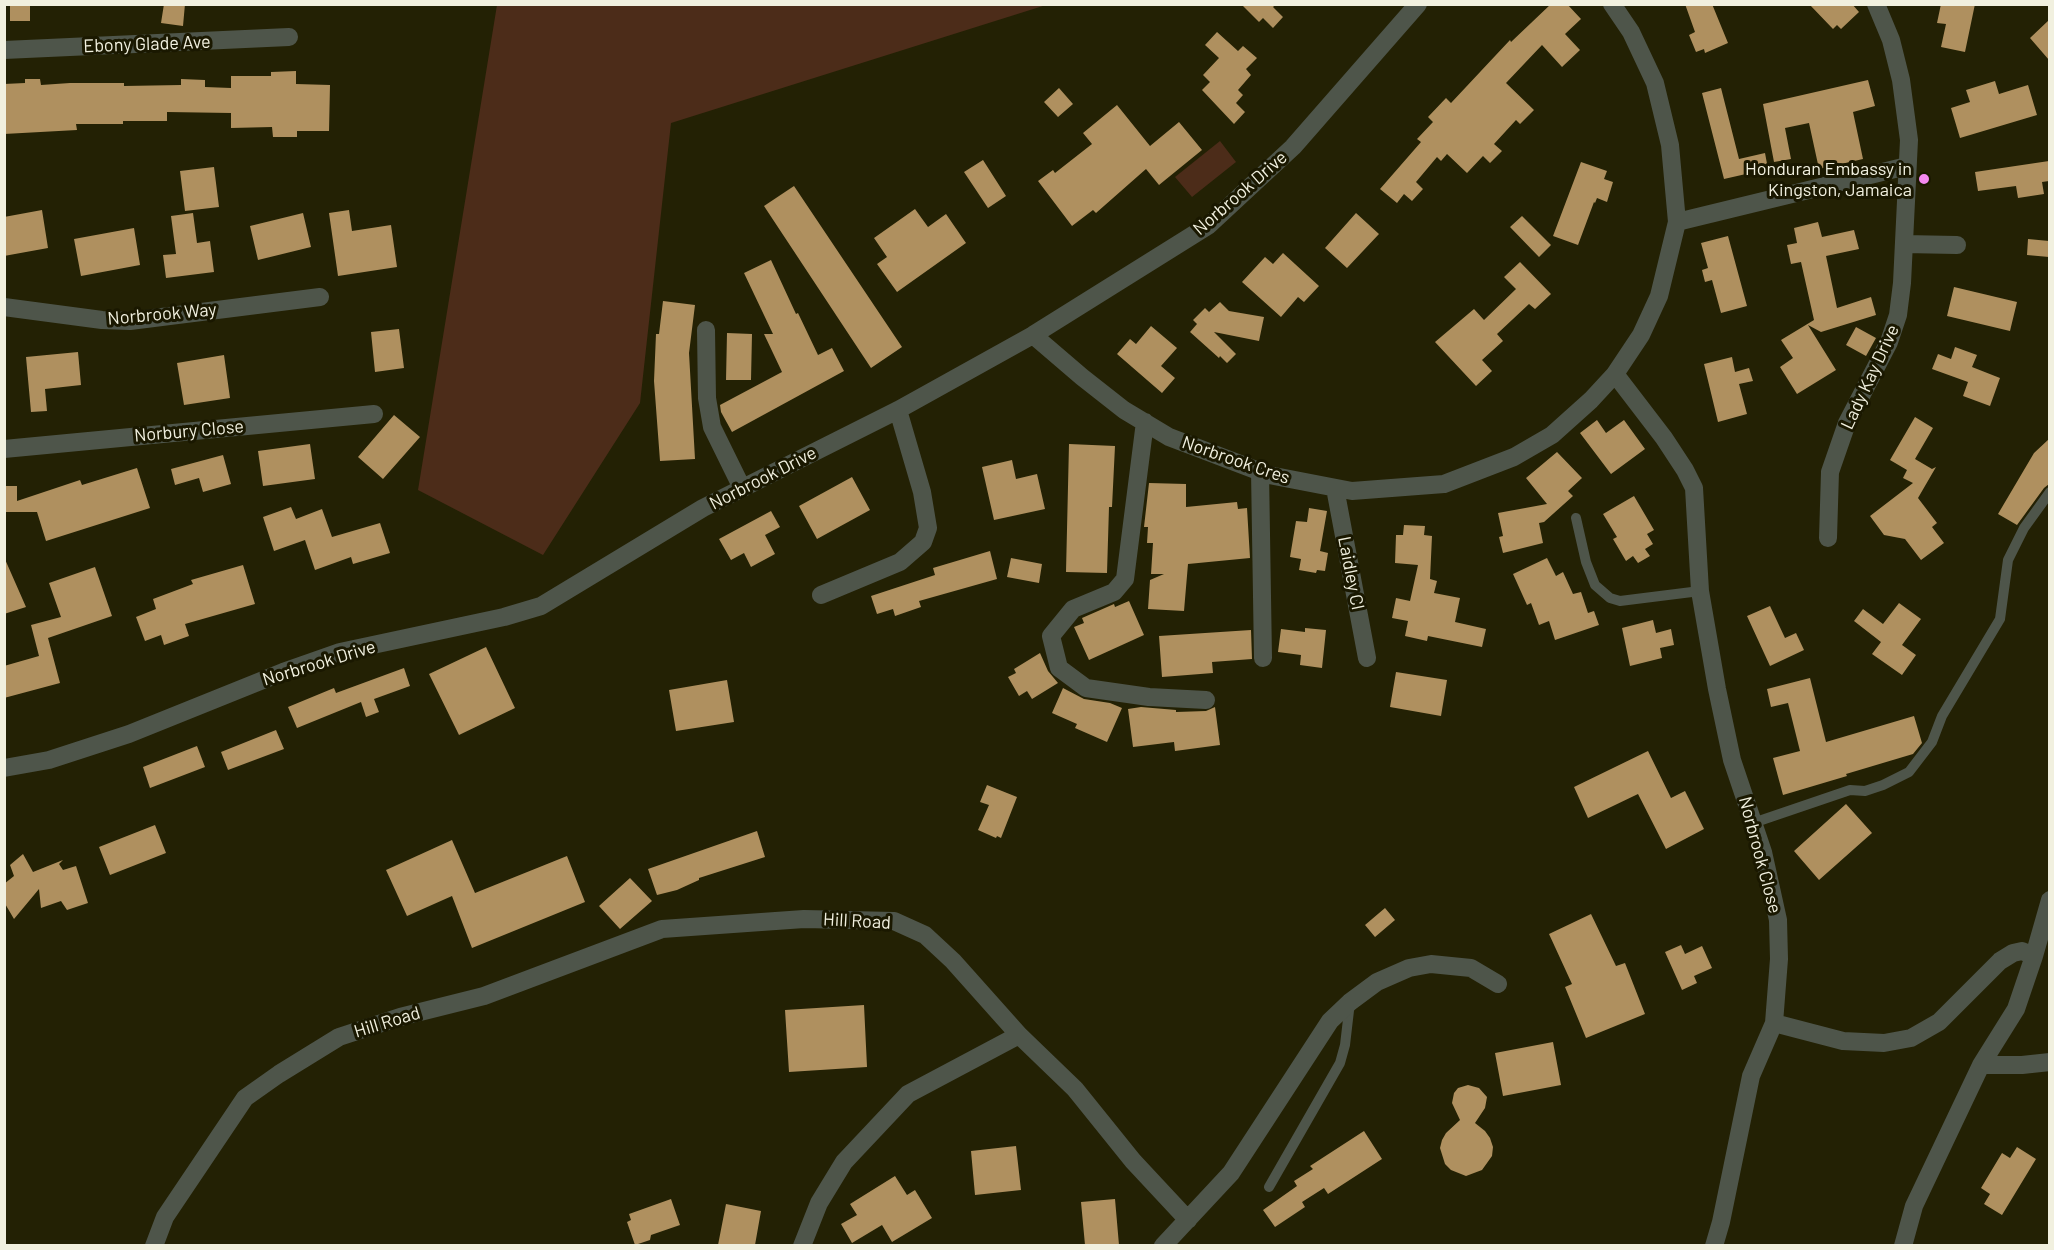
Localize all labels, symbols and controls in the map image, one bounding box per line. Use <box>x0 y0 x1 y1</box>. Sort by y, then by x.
street label: Ebony Glade Ave <box>83 31 211 57</box>
street label: Norbrook Drive <box>1189 146 1291 240</box>
place label: Honduran Embassy in Kingston, Jamaica <box>1745 158 1912 201</box>
marker: Honduran Embassy in Kingston, Jamaica <box>1917 172 1931 186</box>
street label: Norbrook Way <box>107 298 217 330</box>
street label: Lady Kay Drive <box>1836 321 1904 433</box>
street label: Norbury Close <box>133 415 245 447</box>
street label: Norbrook Cres <box>1179 431 1293 489</box>
street label: Norbrook Drive <box>706 442 820 514</box>
street label: Laidley Cl <box>1333 534 1369 612</box>
street label: Norbrook Drive <box>260 636 378 690</box>
street label: Norbrook Close <box>1734 794 1786 916</box>
street label: Hill Road <box>822 908 892 934</box>
street label: Hill Road <box>351 1002 423 1042</box>

